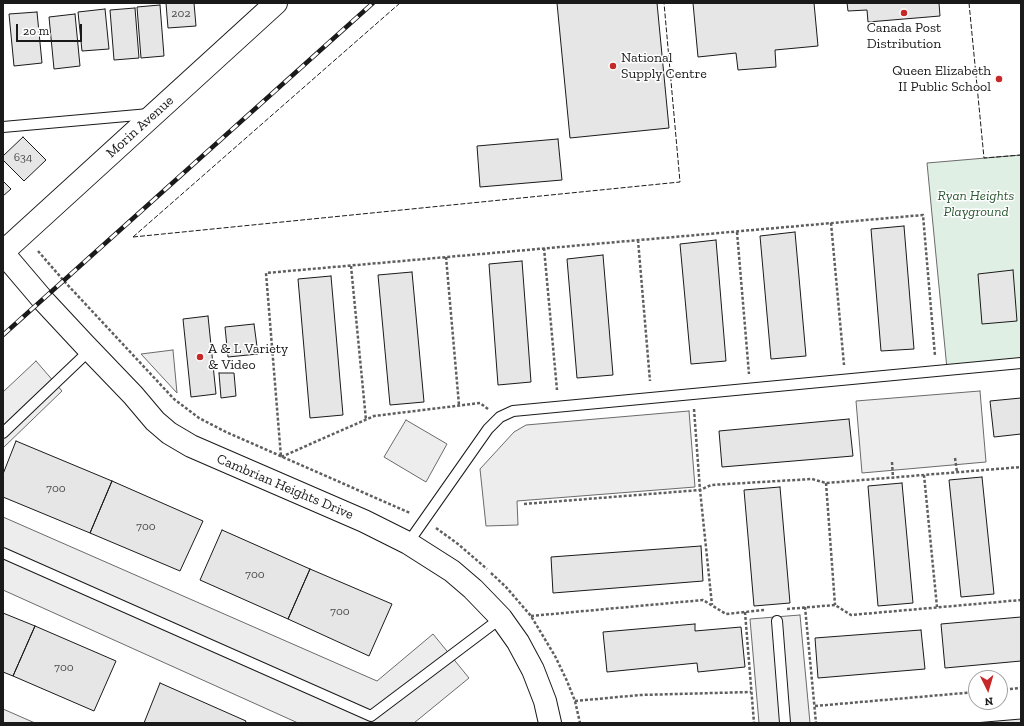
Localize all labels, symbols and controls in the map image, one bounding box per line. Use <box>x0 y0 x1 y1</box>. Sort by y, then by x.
house number: 202 <box>171 7 191 21</box>
marker: Canada Post Distribution <box>899 8 909 18</box>
scale bar <box>18 16 84 42</box>
place label: Canada Post Distribution <box>867 20 941 52</box>
text: 20 m <box>23 24 49 38</box>
place label: National Supply Centre <box>621 50 707 82</box>
marker: National Supply Centre <box>608 61 618 71</box>
place label: Queen Elizabeth II Public School <box>892 63 991 96</box>
marker: Queen Elizabeth II Public School <box>994 74 1004 84</box>
street label: Morin Avenue <box>103 92 177 162</box>
house number: 634 <box>14 151 32 165</box>
park label: Ryan Heights Playground <box>938 188 1014 220</box>
place label: A & L Variety & Video <box>208 341 288 374</box>
marker: A & L Variety & Video <box>195 352 205 362</box>
street label: Cambrian Heights Drive <box>214 451 356 523</box>
house number: 700 <box>46 482 66 496</box>
house number: 700 <box>136 520 156 534</box>
house number: 700 <box>245 568 265 582</box>
house number: 700 <box>330 605 350 619</box>
house number: 700 <box>54 661 74 675</box>
north arrow <box>968 670 1008 710</box>
text: N <box>984 695 994 708</box>

